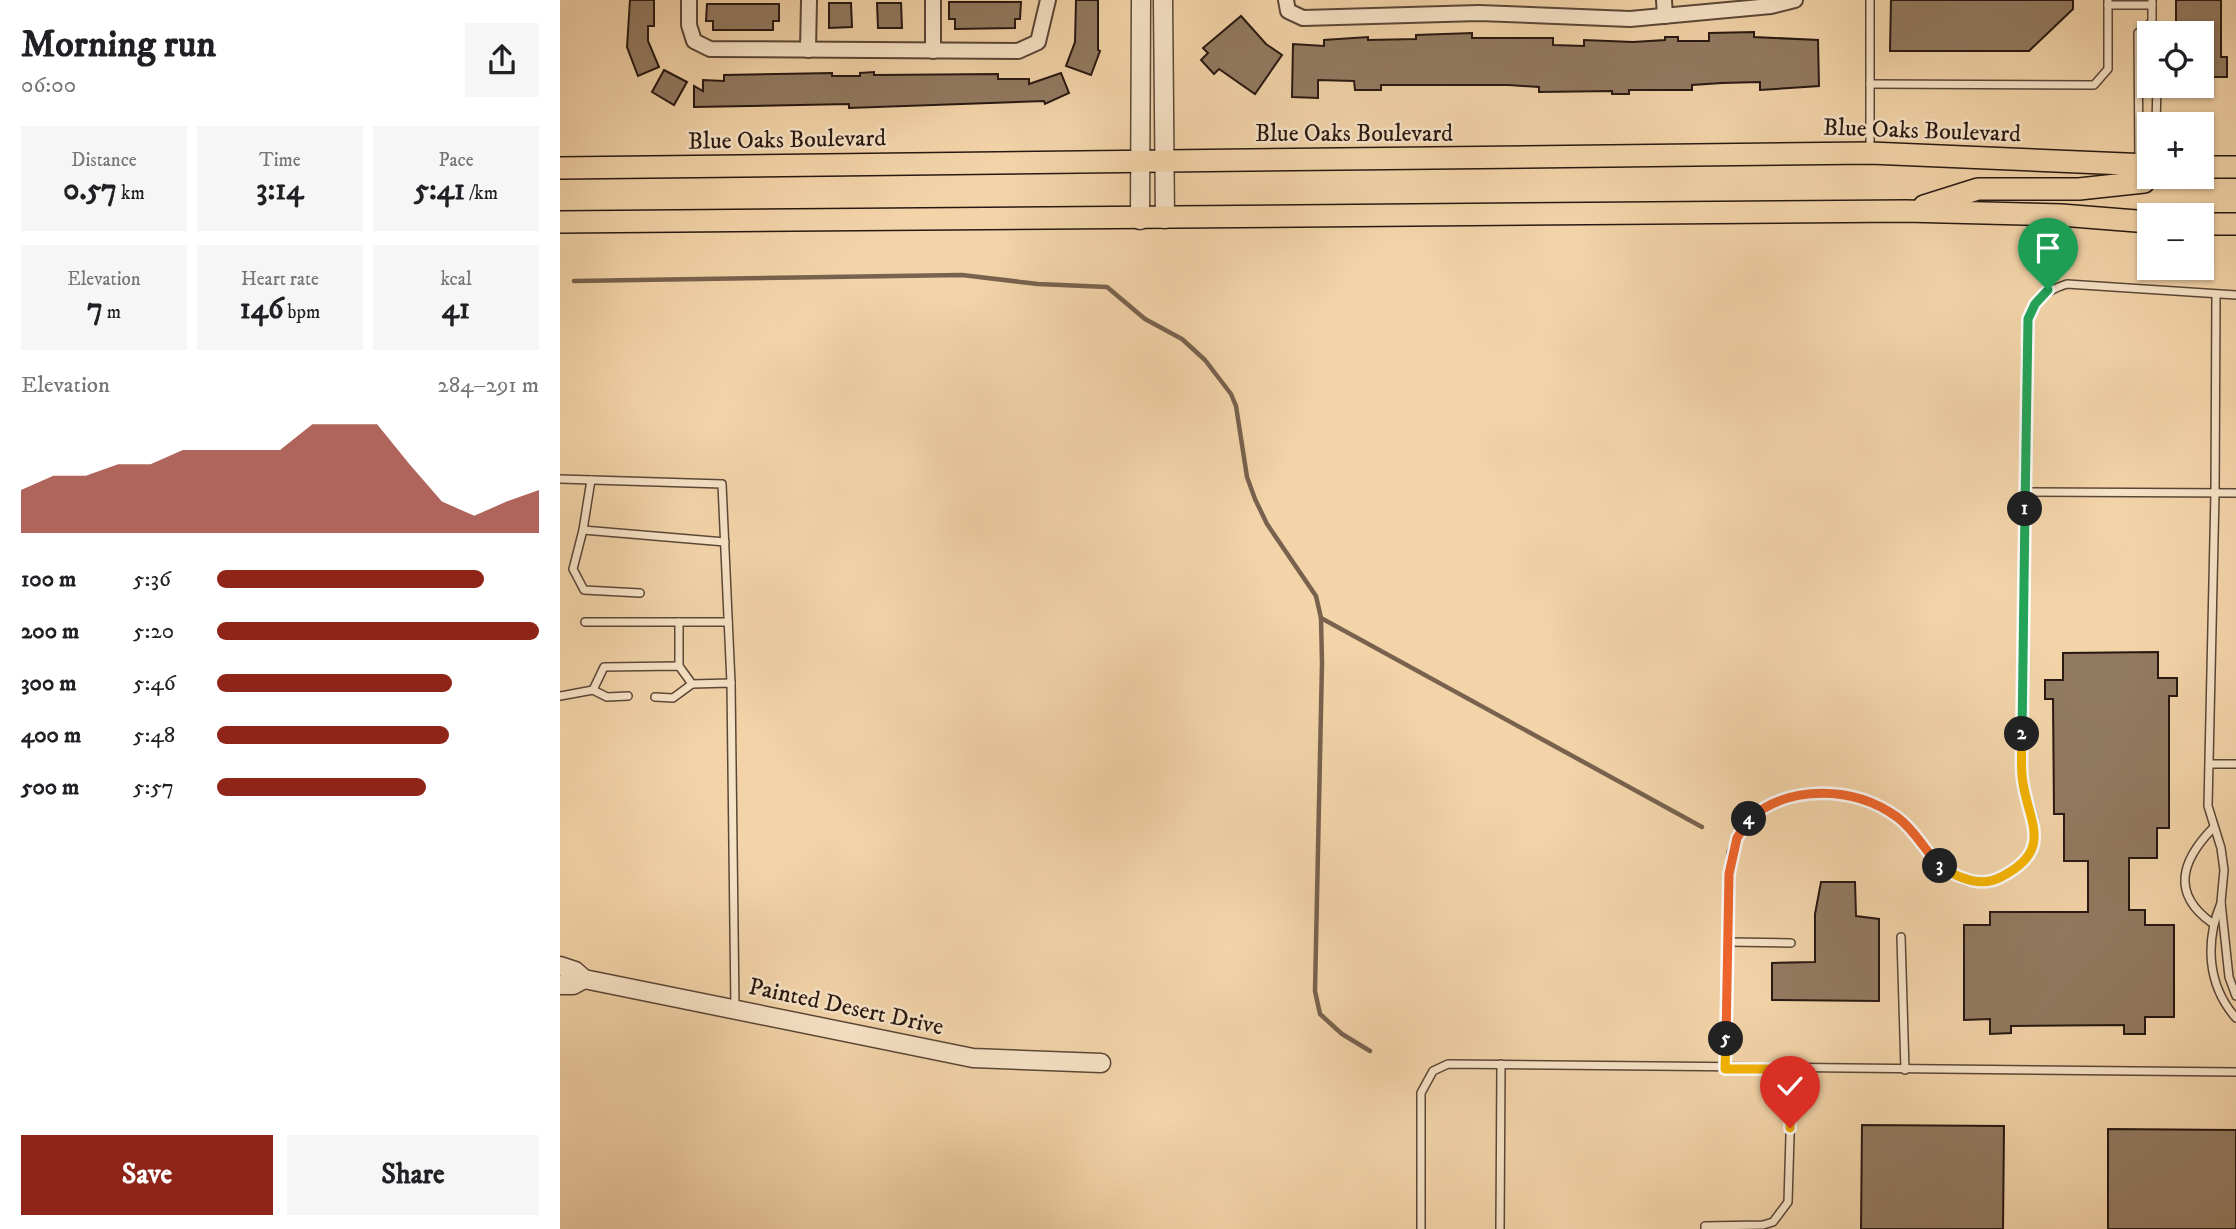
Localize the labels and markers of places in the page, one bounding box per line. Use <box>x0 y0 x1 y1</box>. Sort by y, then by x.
pin <box>2018 218 2078 290</box>
pin: 1 <box>2008 491 2042 526</box>
pin: 2 <box>2004 716 2040 752</box>
pin: 4 <box>1732 802 1766 836</box>
pin: 3 <box>1922 848 1958 884</box>
pin: 5 <box>1708 1021 1744 1056</box>
pin <box>1760 1056 1820 1128</box>

